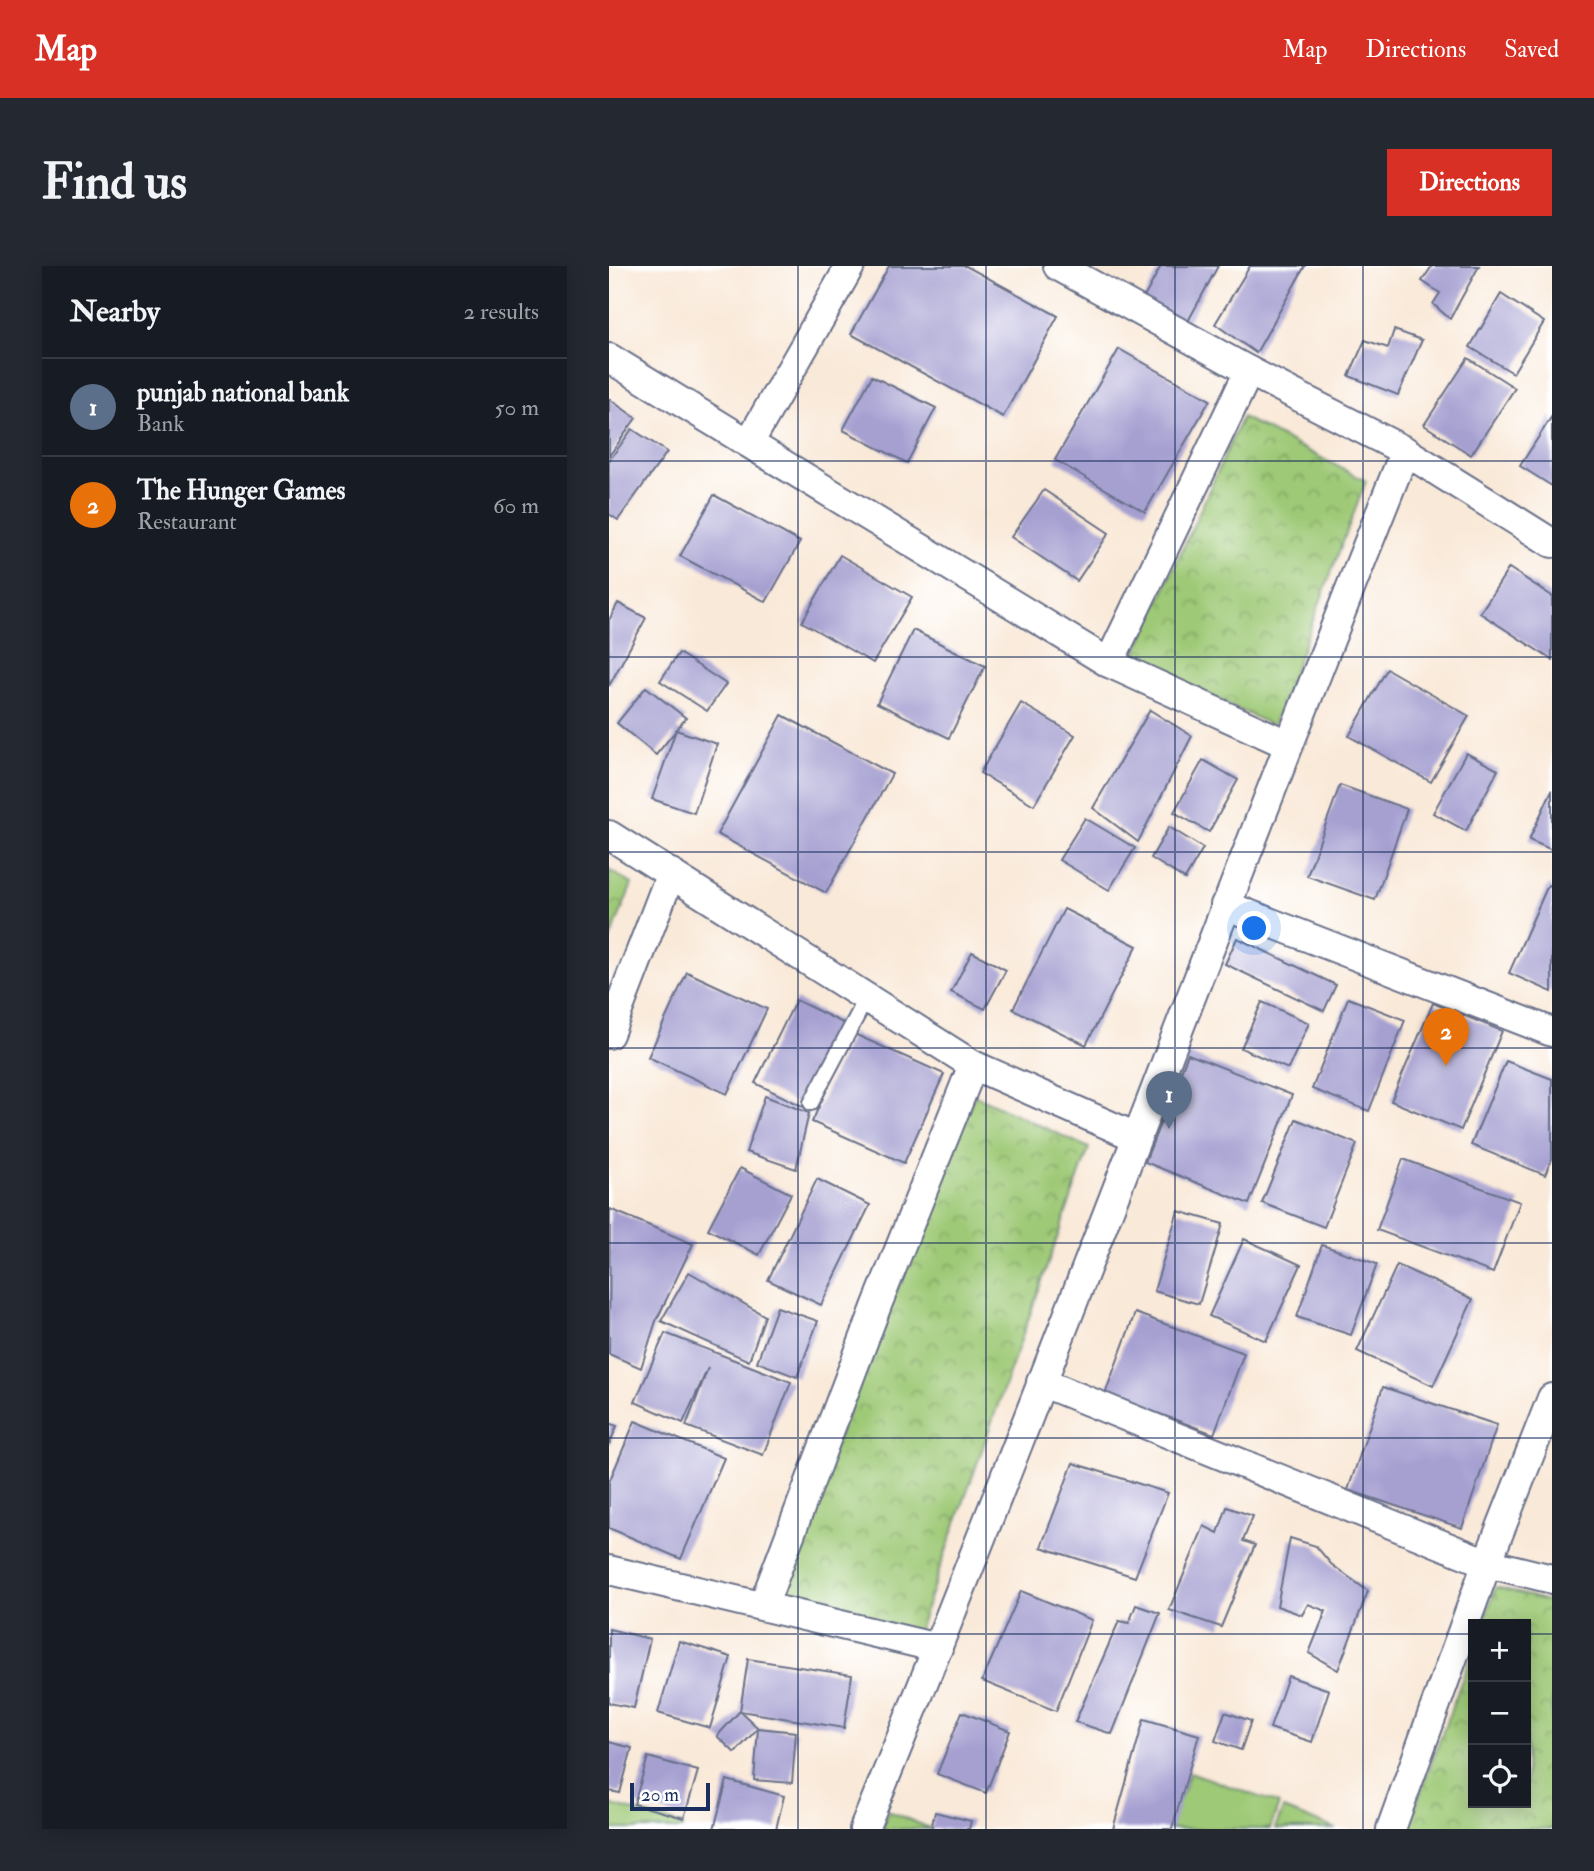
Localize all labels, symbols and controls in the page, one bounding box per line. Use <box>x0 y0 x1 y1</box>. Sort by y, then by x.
text: Map <box>35 29 97 70</box>
text: Map <box>1282 34 1327 65</box>
text: Directions <box>1365 34 1466 65</box>
text: Saved <box>1504 34 1559 65</box>
button: Directions <box>1387 149 1552 216</box>
text: Find us <box>42 152 187 213</box>
text: Nearby <box>70 293 160 330</box>
text: 2 results <box>464 297 539 326</box>
text: punjab national bank <box>137 377 349 409</box>
text: 1 <box>89 393 97 422</box>
text: 50 m <box>495 393 539 422</box>
text: Bank <box>137 409 184 438</box>
text: The Hunger Games <box>137 475 345 507</box>
text: 2 <box>87 491 99 520</box>
text: 60 m <box>493 491 539 520</box>
text: Restaurant <box>137 507 237 536</box>
your location <box>1237 911 1271 945</box>
pin: 2 <box>1423 1008 1469 1066</box>
pin: 1 <box>1146 1071 1192 1129</box>
map controls <box>1468 1619 1531 1808</box>
button: + <box>1468 1619 1531 1682</box>
button: − <box>1468 1682 1531 1745</box>
button: locate <box>1468 1745 1531 1808</box>
scale bar <box>630 1780 711 1812</box>
text: 20 m <box>641 1783 679 1807</box>

